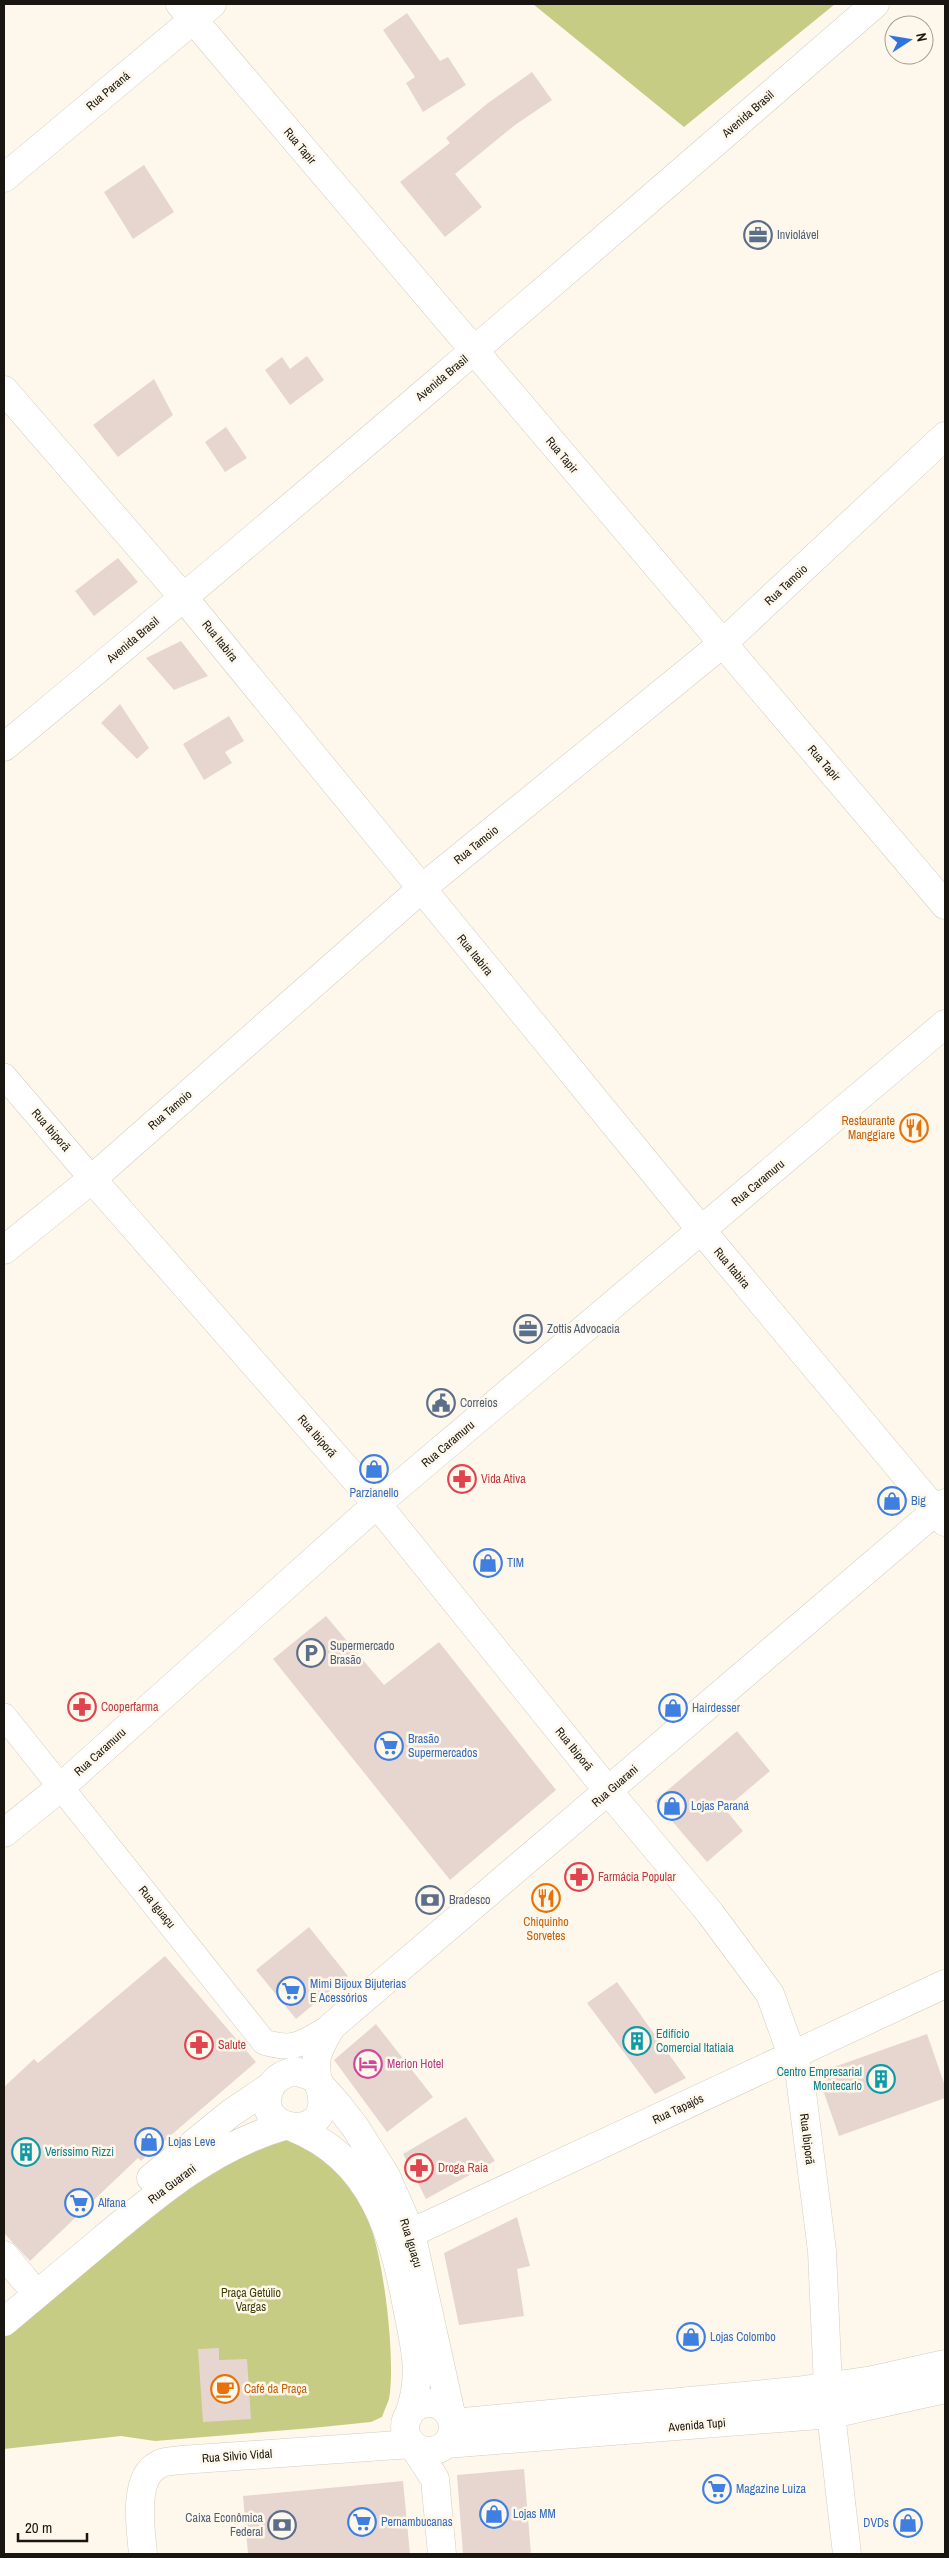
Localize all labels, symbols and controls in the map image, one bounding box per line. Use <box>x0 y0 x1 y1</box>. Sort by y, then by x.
north arrow <box>884 15 934 65</box>
text: N <box>912 31 931 43</box>
street label: Rua Paraná <box>83 68 134 114</box>
street label: Avenida Brasil <box>718 87 777 142</box>
street label: Rua Tapir <box>280 125 320 168</box>
office icon: Inviolável <box>743 220 773 250</box>
place label: Inviolável <box>777 227 819 243</box>
street label: Avenida Brasil <box>412 351 472 405</box>
street label: Rua Tapir <box>542 434 582 477</box>
street label: Rua Tamoio <box>761 561 811 609</box>
street label: Avenida Brasil <box>103 613 163 667</box>
street label: Rua Itabira <box>198 617 242 665</box>
street label: Rua Tapir <box>804 742 845 785</box>
street label: Rua Tamoio <box>450 822 502 868</box>
street label: Rua Itabira <box>453 931 497 979</box>
street label: Rua Tamoio <box>145 1087 195 1133</box>
street label: Rua Ibiporã <box>28 1105 74 1155</box>
place label: Restaurante Manggiare <box>841 1113 895 1143</box>
restaurant icon: Restaurante Manggiare <box>899 1113 929 1143</box>
street label: Rua Caramuru <box>728 1156 788 1210</box>
street label: Rua Itabira <box>710 1244 754 1292</box>
office icon: Zottis Advocacia <box>513 1314 543 1344</box>
place label: Zottis Advocacia <box>547 1321 620 1337</box>
public building icon: Correios <box>426 1388 456 1418</box>
place label: Correios <box>460 1395 498 1411</box>
street label: Rua Ibiporã <box>294 1411 340 1461</box>
street label: Rua Caramuru <box>418 1417 478 1471</box>
shop icon: Parzianello <box>359 1454 389 1484</box>
pharmacy icon: Vida Ativa <box>447 1464 477 1494</box>
place label: Vida Ativa <box>481 1471 526 1487</box>
place label: Parzianello <box>349 1485 399 1501</box>
shop icon: Big <box>877 1486 907 1516</box>
place label: Big <box>911 1493 926 1509</box>
shop icon: TIM <box>473 1548 503 1578</box>
place label: TIM <box>507 1555 524 1571</box>
parking icon: Supermercado Brasão <box>296 1638 326 1668</box>
place label: Supermercado Brasão <box>330 1638 395 1668</box>
pharmacy icon: Cooperfarma <box>67 1692 97 1722</box>
shop icon: Hairdesser <box>658 1693 688 1723</box>
place label: Cooperfarma <box>101 1699 159 1715</box>
place label: Hairdesser <box>692 1700 741 1716</box>
street label: Rua Caramuru <box>71 1724 129 1780</box>
street label: Rua Ibiporã <box>552 1724 597 1774</box>
supermarket icon: Brasão Supermercados <box>374 1731 404 1761</box>
place label: Brasão Supermercados <box>408 1731 478 1761</box>
street label: Rua Guarani <box>588 1761 642 1811</box>
shop icon: Lojas Paraná <box>657 1791 687 1821</box>
place label: Lojas Paraná <box>691 1798 750 1814</box>
pharmacy icon: Farmácia Popular <box>564 1862 594 1892</box>
place label: Farmácia Popular <box>598 1869 676 1885</box>
street label: Rua Iguaçu <box>135 1882 179 1932</box>
restaurant icon: Chiquinho Sorvetes <box>531 1883 561 1913</box>
bank icon: Bradesco <box>415 1885 445 1915</box>
place label: Bradesco <box>449 1892 491 1908</box>
place label: Chiquinho Sorvetes <box>523 1914 569 1944</box>
supermarket icon: Mimi Bijoux Bijuterias E Acessórios <box>276 1976 306 2006</box>
place label: Mimi Bijoux Bijuterias E Acessórios <box>310 1976 406 2006</box>
building icon: Edifício Comercial Itatiaia <box>622 2026 652 2056</box>
place label: Edifício Comercial Itatiaia <box>656 2026 734 2056</box>
pharmacy icon: Salute <box>184 2030 214 2060</box>
place label: Salute <box>218 2037 246 2053</box>
hotel icon: Merion Hotel <box>353 2049 383 2079</box>
place label: Merion Hotel <box>387 2056 443 2072</box>
place label: Centro Empresarial Montecarlo <box>777 2064 862 2094</box>
building icon: Centro Empresarial Montecarlo <box>866 2064 896 2094</box>
street label: Rua Tapajós <box>650 2090 706 2128</box>
street label: Rua Ibiporã <box>796 2113 818 2166</box>
shop icon: Lojas Leve <box>134 2127 164 2157</box>
place label: Lojas Leve <box>168 2134 216 2150</box>
building icon: Veríssimo Rizzi <box>11 2137 41 2167</box>
place label: Veríssimo Rizzi <box>45 2144 114 2160</box>
pharmacy icon: Droga Raia <box>404 2153 434 2183</box>
place label: Droga Raia <box>438 2160 489 2176</box>
street label: Rua Guarani <box>145 2161 199 2207</box>
supermarket icon: Alfana <box>64 2188 94 2218</box>
place label: Alfana <box>97 2195 126 2211</box>
street label: Rua Iguaçu <box>396 2217 426 2269</box>
park label: Praça Getúlio Vargas <box>221 2285 281 2315</box>
shop icon: Lojas Colombo <box>676 2322 706 2352</box>
place label: Lojas Colombo <box>710 2329 776 2345</box>
cafe icon: Café da Praça <box>210 2374 240 2404</box>
place label: Café da Praça <box>244 2381 307 2397</box>
street label: Avenida Tupi <box>667 2415 726 2436</box>
street label: Rua Silvio Vidal <box>201 2446 273 2466</box>
supermarket icon: Magazine Luiza <box>702 2474 732 2504</box>
place label: Magazine Luiza <box>736 2481 807 2497</box>
shop icon: Lojas MM <box>479 2499 509 2529</box>
place label: Lojas MM <box>513 2506 556 2522</box>
supermarket icon: Pernambucanas <box>347 2507 377 2537</box>
shop icon: DVDs <box>893 2508 923 2538</box>
scale bar <box>18 2510 86 2542</box>
place label: Caixa Econômica Federal <box>185 2510 264 2540</box>
bank icon: Caixa Econômica Federal <box>267 2510 297 2540</box>
place label: Pernambucanas <box>381 2514 453 2530</box>
place label: DVDs <box>863 2515 889 2531</box>
text: 20 m <box>25 2517 52 2538</box>

